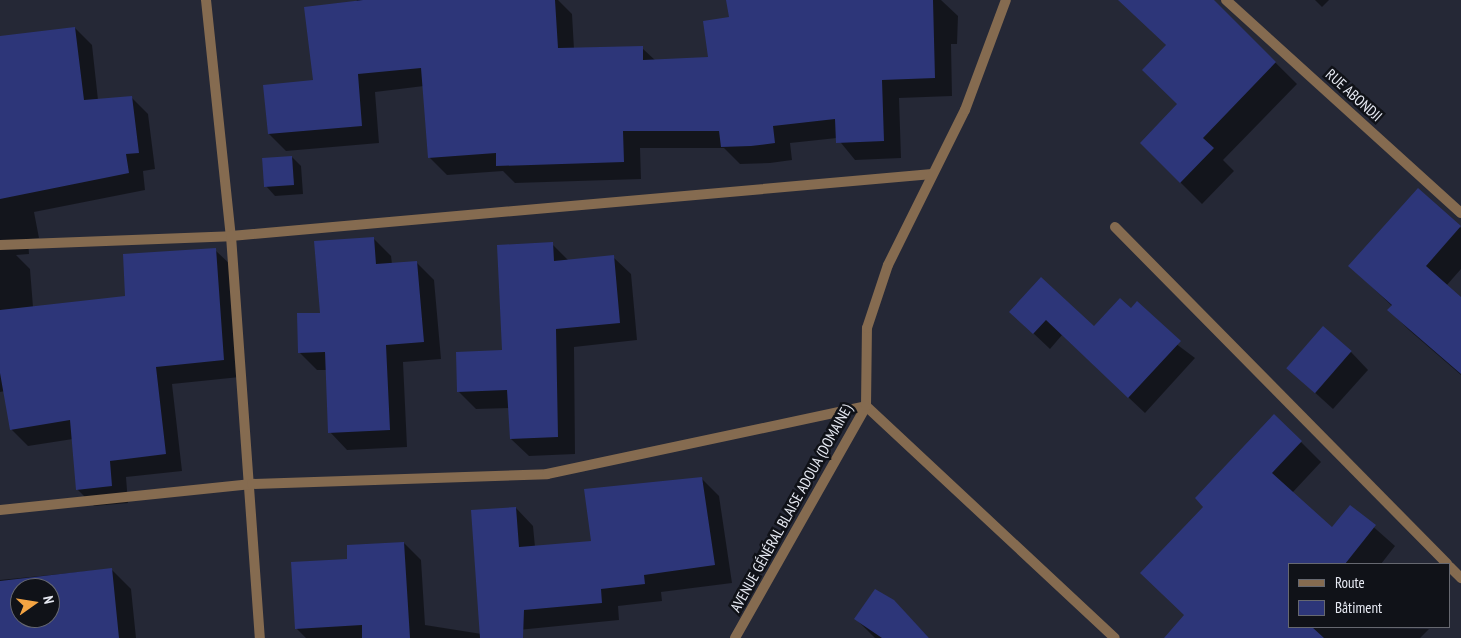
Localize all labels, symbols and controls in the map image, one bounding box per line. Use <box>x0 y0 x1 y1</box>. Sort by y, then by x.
street label: RUE ABONDJI <box>1322 65 1386 125</box>
street label: AVENUE GÉNÉRAL BLAISE ADOUA (DOMAINE) <box>726 400 856 616</box>
legend <box>1288 563 1451 628</box>
text: Route <box>1335 573 1365 592</box>
north arrow <box>10 578 60 628</box>
text: N <box>39 594 58 606</box>
text: Bâtiment <box>1335 598 1382 617</box>

